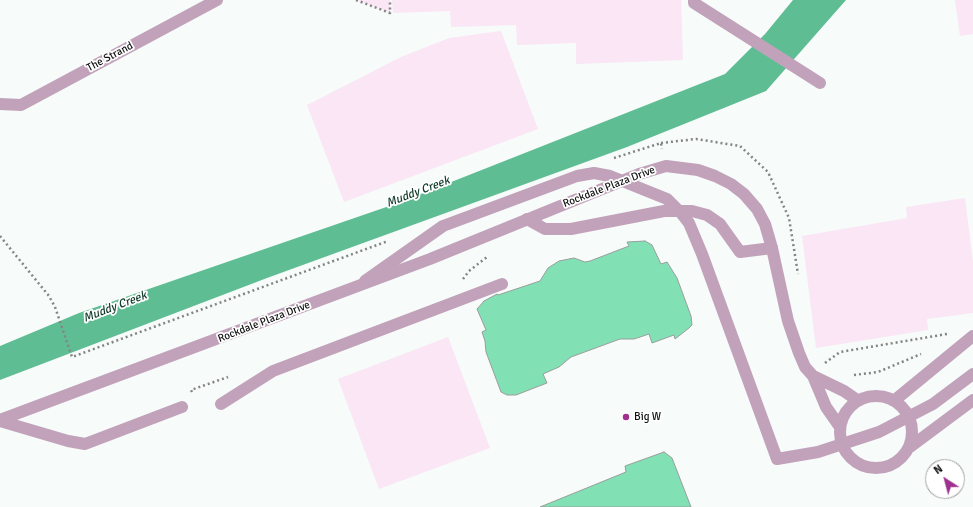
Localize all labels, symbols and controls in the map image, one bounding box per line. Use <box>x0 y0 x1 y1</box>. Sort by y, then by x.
street label: The Strand <box>85 39 135 75</box>
street label: Rockdale Plaza Drive <box>561 163 657 211</box>
water label: Muddy Creek <box>384 173 452 211</box>
water label: Muddy Creek <box>81 288 149 326</box>
street label: Rockdale Plaza Drive <box>216 298 312 346</box>
place label: Big W <box>634 410 661 424</box>
marker: Big W <box>621 412 631 422</box>
north arrow <box>925 459 965 499</box>
text: N <box>931 462 945 477</box>

